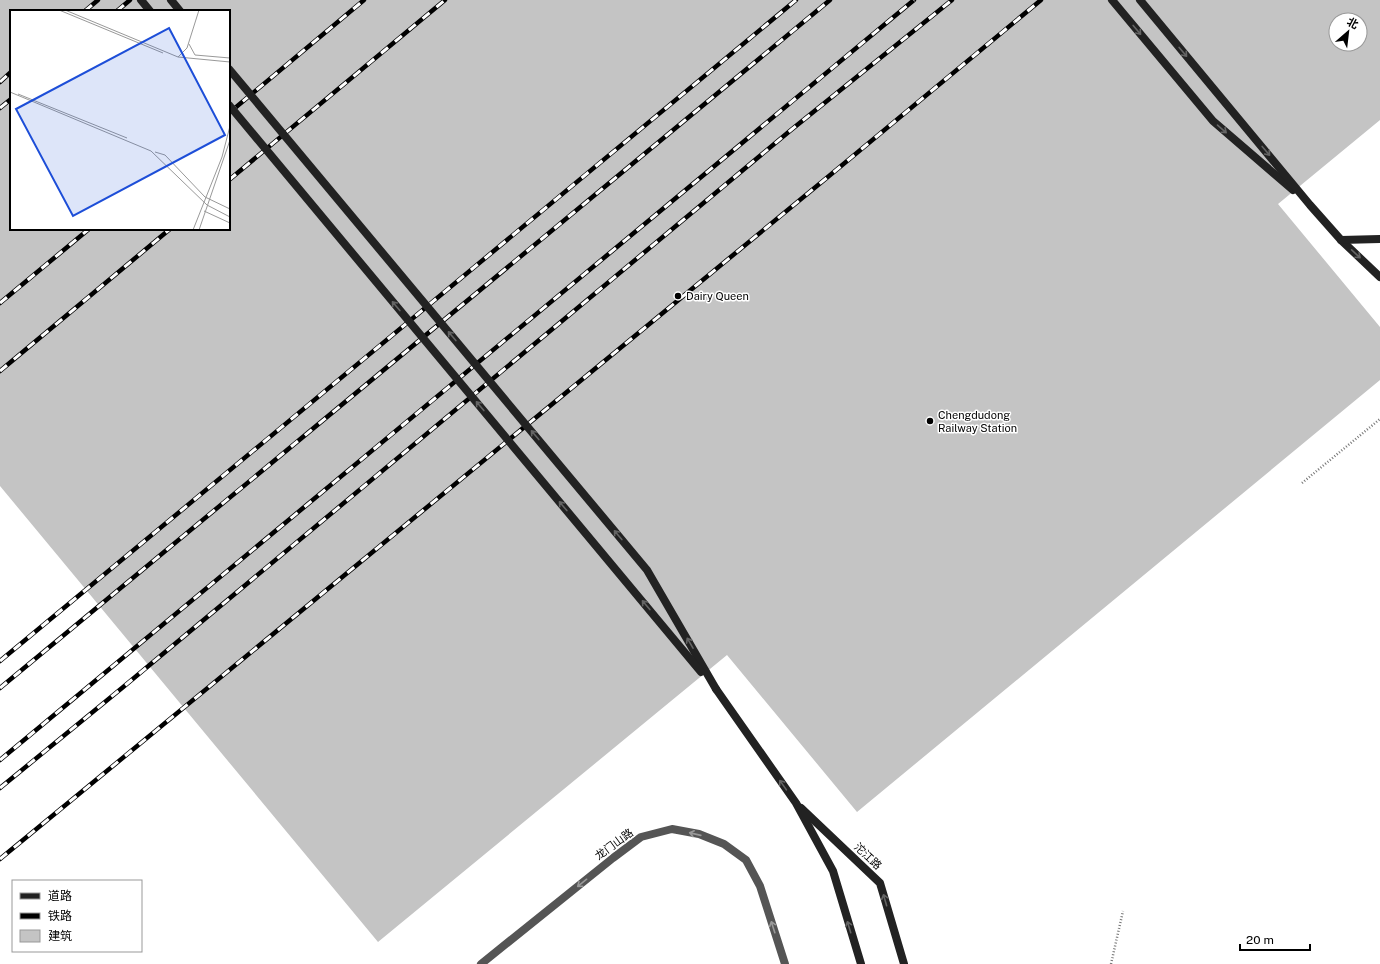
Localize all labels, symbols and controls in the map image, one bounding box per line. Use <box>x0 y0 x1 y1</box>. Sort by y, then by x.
inset map <box>10 10 230 230</box>
north arrow <box>1328 12 1368 52</box>
text: 北 <box>1345 15 1360 31</box>
one-way arrow <box>1133 25 1142 35</box>
one-way arrow <box>1178 46 1187 57</box>
one-way arrow <box>1216 124 1227 133</box>
one-way arrow <box>1261 146 1270 157</box>
one-way arrow <box>1351 250 1361 259</box>
place label: Dairy Queen <box>686 290 749 302</box>
marker: Dairy Queen <box>673 291 683 301</box>
one-way arrow <box>392 301 401 311</box>
one-way arrow <box>447 330 456 341</box>
one-way arrow <box>475 400 484 411</box>
place label: Chengdudong Railway Station <box>938 409 1017 434</box>
marker: Chengdudong Railway Station <box>925 416 935 426</box>
one-way arrow <box>530 430 539 441</box>
one-way arrow <box>558 500 567 511</box>
one-way arrow <box>614 530 623 540</box>
one-way arrow <box>642 600 651 611</box>
one-way arrow <box>685 637 693 649</box>
one-way arrow <box>779 779 787 790</box>
street label: 龙门山路 <box>593 826 635 862</box>
one-way arrow <box>689 830 702 837</box>
street label: 沱江路 <box>852 840 884 872</box>
one-way arrow <box>577 878 588 887</box>
legend <box>12 880 142 952</box>
text: 道路 <box>48 889 72 903</box>
one-way arrow <box>881 893 888 906</box>
text: 铁路 <box>48 909 72 923</box>
one-way arrow <box>845 920 852 933</box>
one-way arrow <box>769 921 776 934</box>
scale bar <box>1240 926 1310 952</box>
text: 建筑 <box>48 929 72 943</box>
text: 20 m <box>1246 933 1274 947</box>

